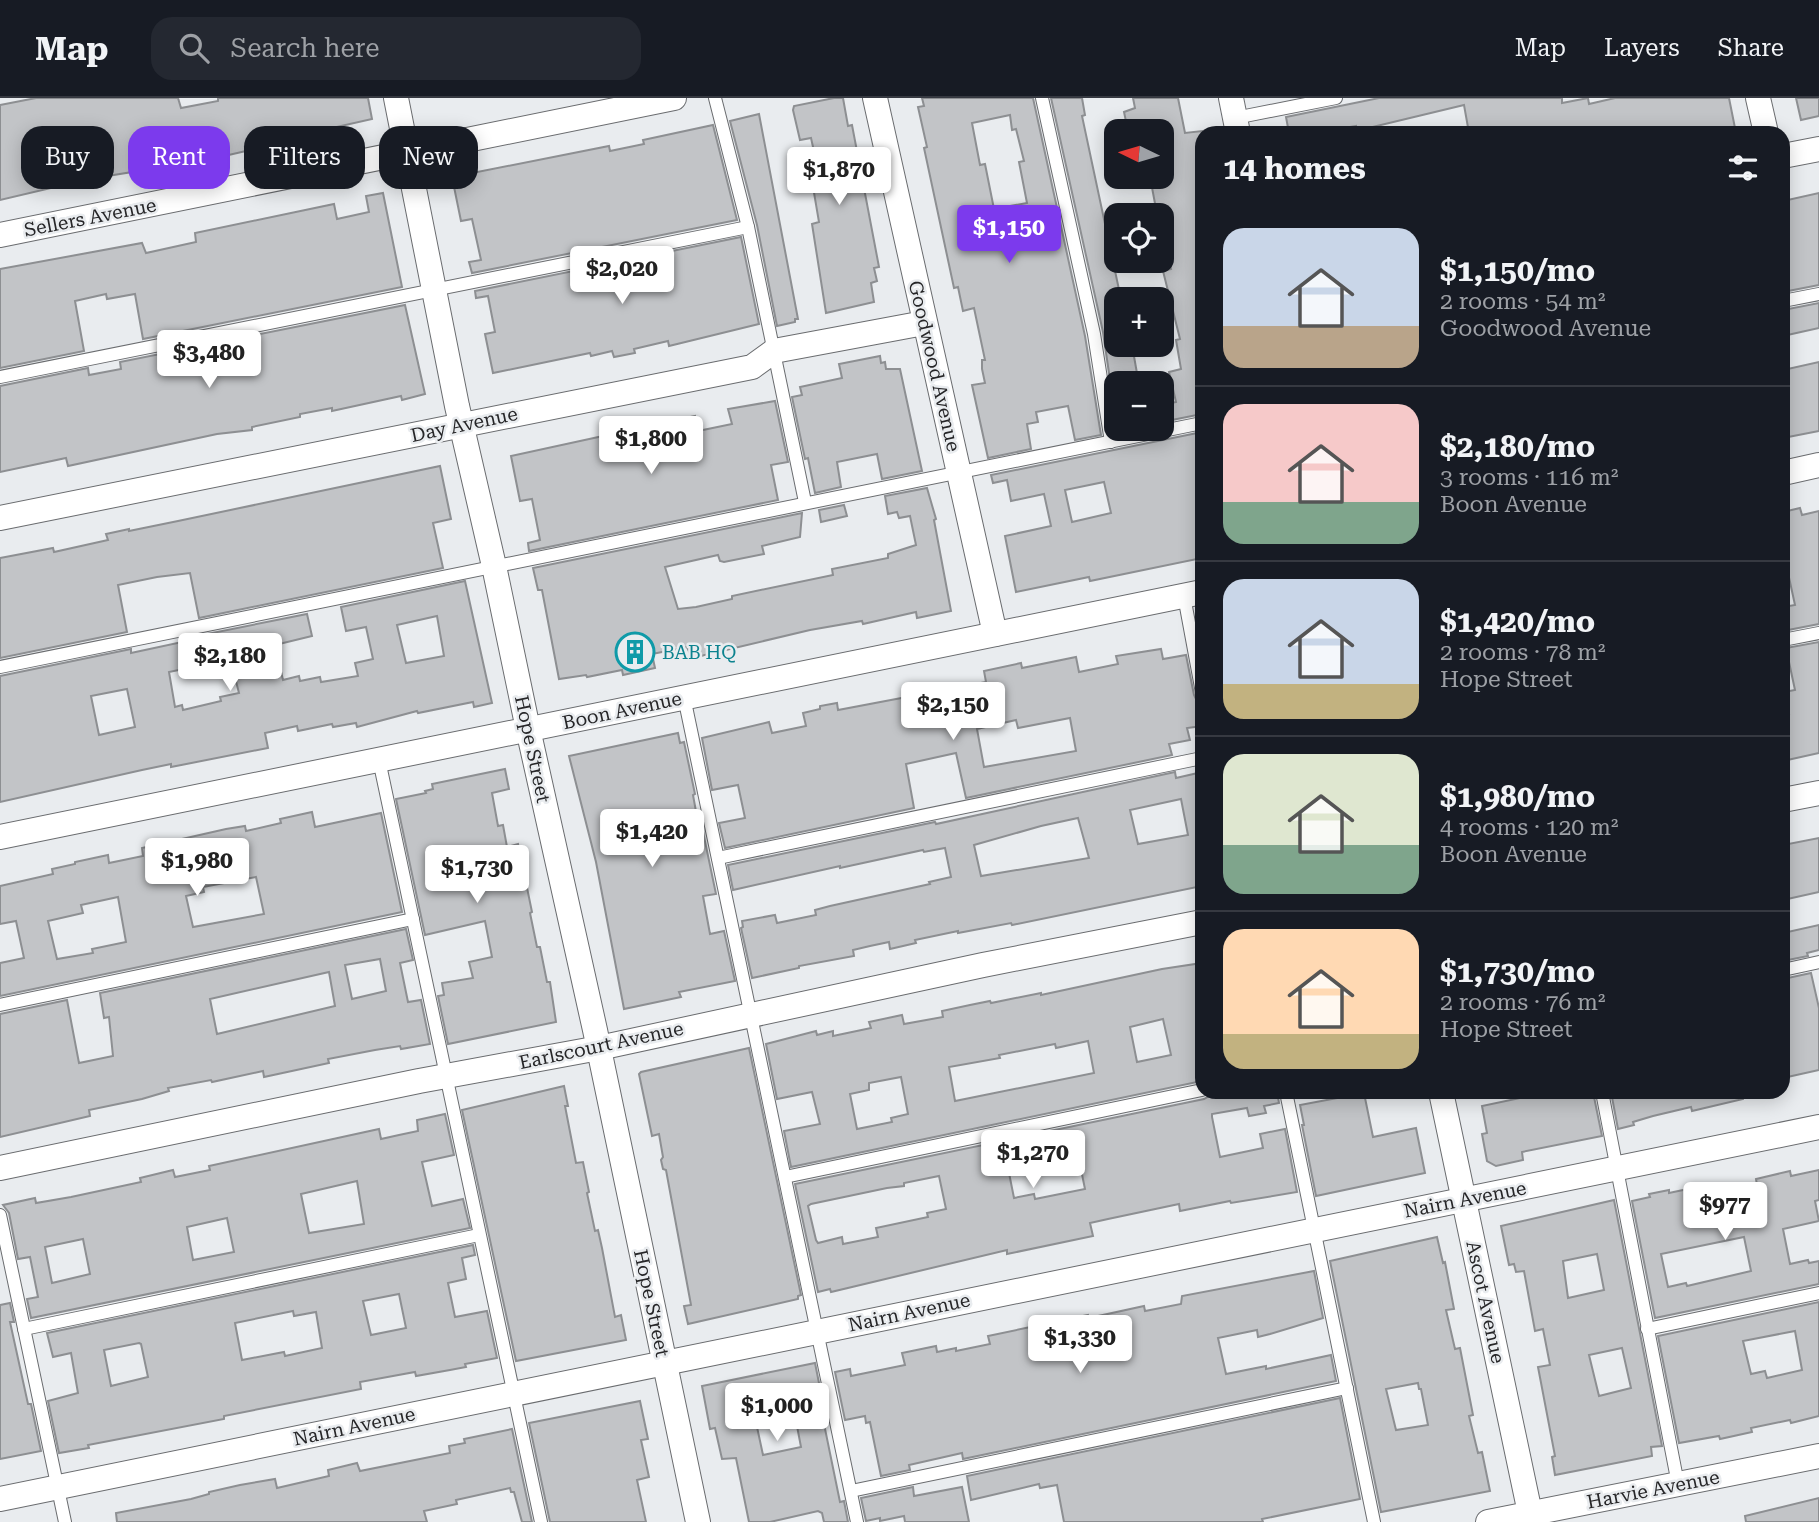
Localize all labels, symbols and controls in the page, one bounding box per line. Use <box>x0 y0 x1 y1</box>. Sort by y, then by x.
search box <box>151 17 641 80</box>
text: Map <box>35 29 109 68</box>
icon: search <box>175 29 213 67</box>
text: Search here <box>231 33 380 63</box>
text: Map <box>1515 34 1566 62</box>
text: Layers <box>1604 34 1680 62</box>
text: Share <box>1718 34 1784 62</box>
north arrow <box>1104 119 1174 189</box>
map controls <box>1104 119 1174 441</box>
chip: Buy <box>21 126 114 189</box>
chip: Rent <box>128 126 230 189</box>
chip: Filters <box>244 126 365 189</box>
chip: New <box>379 126 478 189</box>
pin: $1,870 <box>782 148 896 207</box>
icon: filters <box>1724 149 1762 187</box>
text: 14 homes <box>1223 151 1366 186</box>
text: $1,870 <box>803 156 875 183</box>
street label: Sellers Avenue <box>22 193 158 242</box>
button: locate <box>1104 203 1174 273</box>
pin: $1,150 <box>952 206 1066 265</box>
text: $1,150 <box>973 214 1045 241</box>
pin: $2,020 <box>565 246 679 306</box>
text: $1,150/mo <box>1440 253 1595 288</box>
text: $2,020 <box>586 255 658 282</box>
icon: home <box>1279 256 1363 340</box>
street label: Goodwood Avenue <box>904 279 965 454</box>
button: + <box>1104 287 1174 357</box>
text: 2 rooms · 54 m² <box>1440 288 1606 315</box>
text: Goodwood Avenue <box>1440 315 1651 342</box>
pin: $3,480 <box>152 330 266 390</box>
text: $3,480 <box>173 339 245 366</box>
button: − <box>1104 371 1174 441</box>
street label: Day Avenue <box>409 402 520 447</box>
pin: $1,800 <box>594 416 708 476</box>
text: $1,800 <box>615 425 687 452</box>
text: $2,180/mo <box>1440 429 1595 464</box>
icon: home <box>1279 432 1363 516</box>
text: 3 rooms · 116 m² <box>1440 464 1618 491</box>
text: Boon Avenue <box>1440 491 1587 518</box>
text: $1,420/mo <box>1440 604 1595 639</box>
icon: home <box>1279 607 1363 691</box>
building icon: BAB HQ <box>614 631 656 673</box>
pin: $2,180 <box>173 634 287 693</box>
text: 2 rooms · 78 m² <box>1440 639 1606 666</box>
place label: BAB HQ <box>662 641 736 664</box>
text: $2,180 <box>194 642 266 669</box>
text: Hope Street <box>1440 666 1573 693</box>
pin: $2,150 <box>896 682 1010 742</box>
street label: Boon Avenue <box>560 687 684 734</box>
text: $2,150 <box>917 691 989 718</box>
street label: Hope Street <box>510 693 555 805</box>
text: $1,980/mo <box>1440 779 1595 814</box>
icon: home <box>1279 782 1363 866</box>
pin: $1,420 <box>595 810 709 869</box>
text: 4 rooms · 120 m² <box>1440 814 1618 841</box>
text: $1,420 <box>616 818 688 845</box>
pin: $1,980 <box>140 838 254 898</box>
text: Boon Avenue <box>1440 841 1587 868</box>
pin: $1,730 <box>420 846 534 905</box>
text: $1,980 <box>161 847 233 874</box>
text: $1,730 <box>441 854 513 881</box>
text: $1,730/mo <box>1440 954 1595 989</box>
icon: home <box>1279 957 1363 1041</box>
text: 2 rooms · 76 m² <box>1440 989 1606 1016</box>
text: Hope Street <box>1440 1016 1573 1043</box>
street label: Earlscourt Avenue <box>517 1017 685 1074</box>
pin: $1,270 <box>976 1130 1090 1190</box>
text: $1,270 <box>997 1139 1069 1166</box>
street label: Nairn Avenue <box>1402 1176 1528 1223</box>
pin: $977 <box>1684 1182 1766 1242</box>
text: $977 <box>1699 1191 1751 1218</box>
street label: Ascot Avenue <box>1461 1239 1510 1365</box>
street label: Hope Street <box>629 1247 674 1359</box>
street label: Nairn Avenue <box>846 1288 972 1337</box>
pin: $1,330 <box>1023 1316 1137 1375</box>
text: $1,330 <box>1044 1324 1116 1351</box>
pin: $1,000 <box>720 1384 834 1443</box>
text: $1,000 <box>741 1392 813 1419</box>
street label: Nairn Avenue <box>291 1402 417 1451</box>
street label: Harvie Avenue <box>1585 1465 1721 1514</box>

